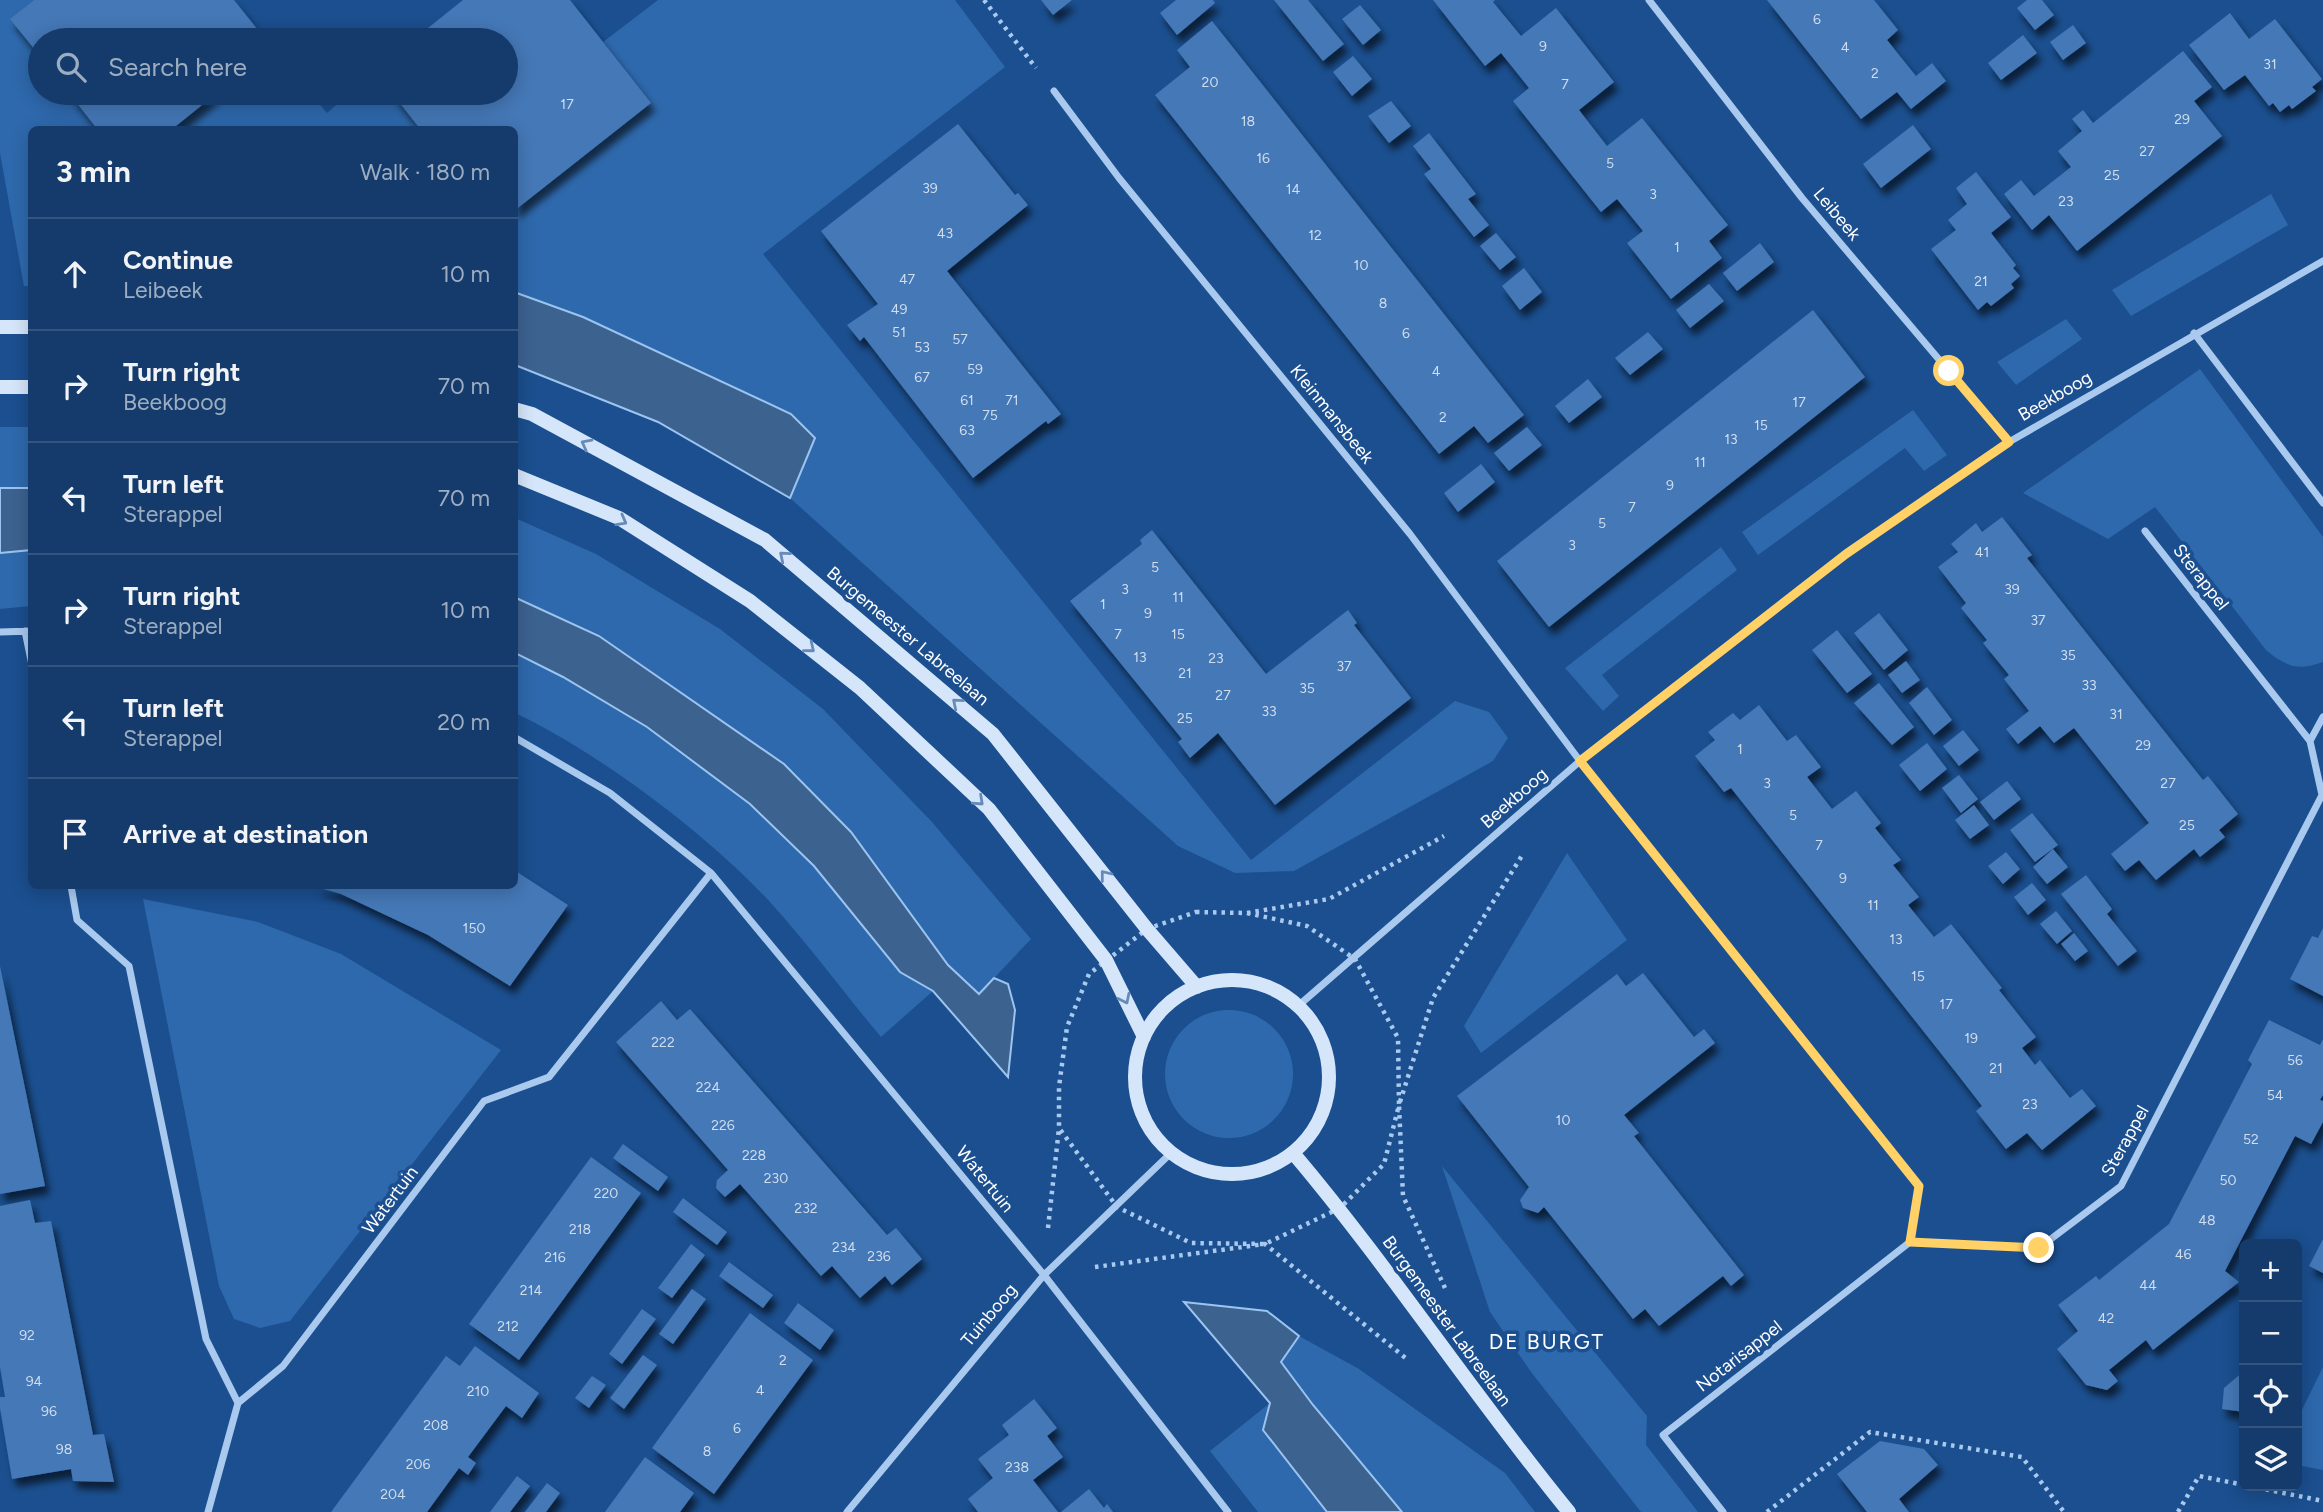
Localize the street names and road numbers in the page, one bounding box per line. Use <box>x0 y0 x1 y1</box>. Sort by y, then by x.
street label: Leibeek <box>1809 183 1866 245</box>
street label: Kleinmansbeek <box>1285 360 1379 468</box>
street label: Beekboog <box>2014 366 2096 426</box>
street label: Sterappel <box>2168 540 2234 614</box>
street label: Burgemeester Labreelaan <box>822 562 994 710</box>
street label: Beekboog <box>1476 763 1552 833</box>
street label: Sterappel <box>2096 1102 2154 1180</box>
street label: Watertuin <box>951 1141 1019 1217</box>
street label: Watertuin <box>357 1162 423 1238</box>
street label: Burgemeester Labreelaan <box>1378 1232 1516 1410</box>
street label: Tuinboog <box>956 1279 1022 1351</box>
street label: Notarisappel <box>1692 1316 1786 1396</box>

